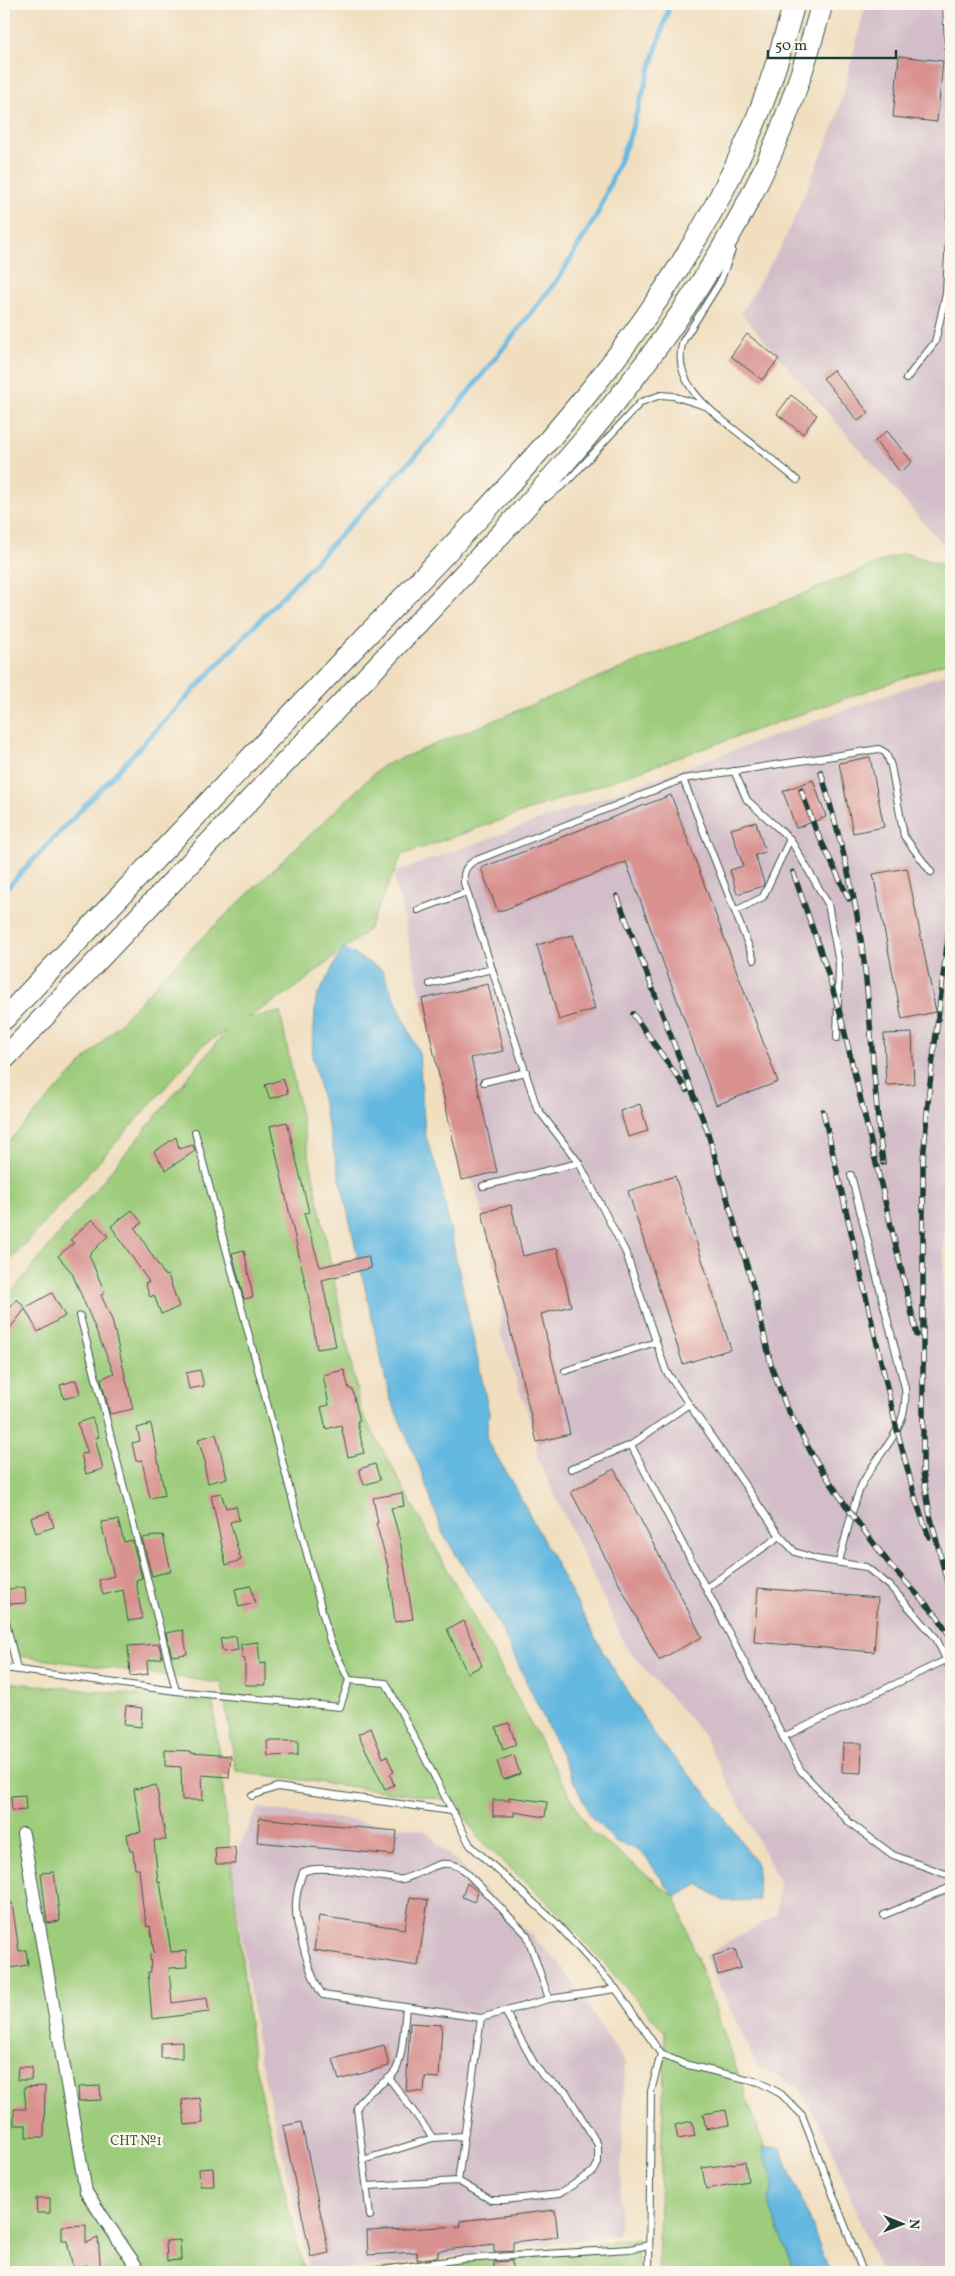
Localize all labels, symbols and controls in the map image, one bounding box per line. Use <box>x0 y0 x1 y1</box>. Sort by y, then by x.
scale bar <box>768 28 895 60</box>
text: 50 m <box>775 36 807 57</box>
park label: СНТ №1 <box>110 2132 162 2151</box>
north arrow <box>878 2198 928 2248</box>
text: N <box>904 2219 923 2229</box>

